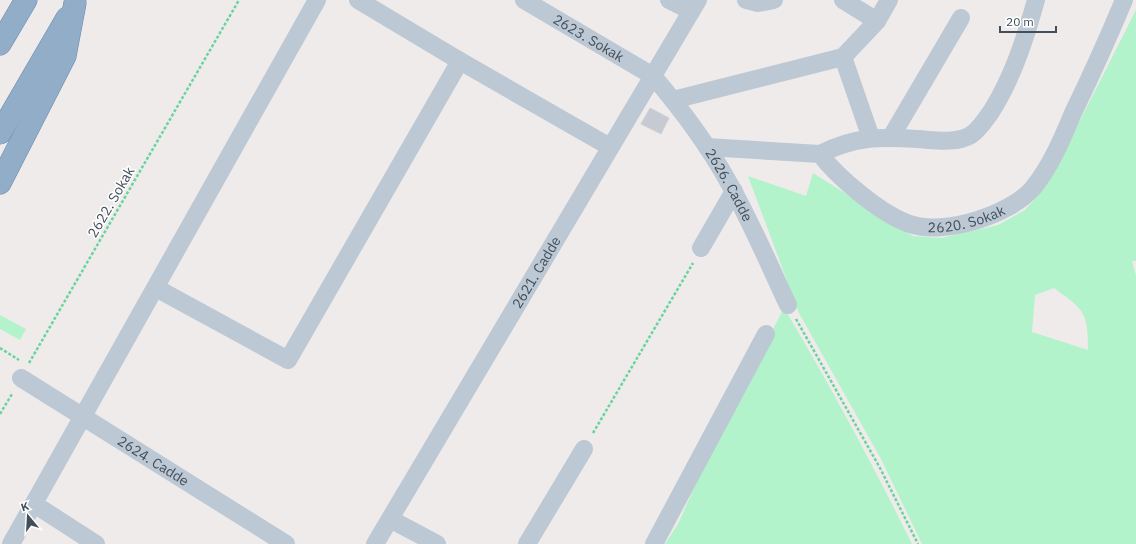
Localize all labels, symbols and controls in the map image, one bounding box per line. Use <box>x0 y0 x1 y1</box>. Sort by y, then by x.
scale bar <box>1000 8 1056 34</box>
street label: 2623. Sokak <box>550 10 628 66</box>
text: 20 m <box>1006 14 1034 29</box>
street label: 2626. Cadde <box>702 145 757 225</box>
street label: 2622. Sokak <box>83 163 139 241</box>
street label: 2620. Sokak <box>927 201 1008 237</box>
street label: 2621. Cadde <box>508 233 565 312</box>
street label: 2624. Cadde <box>114 432 193 490</box>
north arrow <box>8 496 48 536</box>
text: K <box>19 499 31 514</box>

